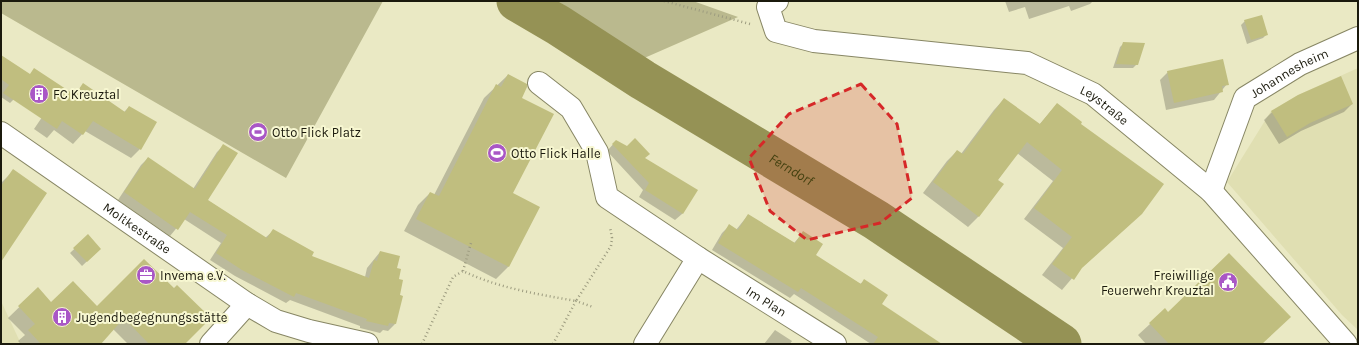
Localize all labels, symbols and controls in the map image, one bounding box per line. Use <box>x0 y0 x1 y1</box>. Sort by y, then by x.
street label: Johannesheim <box>1247 45 1330 101</box>
street label: Leystraße <box>1078 82 1132 128</box>
building icon: FC Kreuztal <box>28 83 50 105</box>
place label: FC Kreuztal <box>53 87 120 102</box>
sports icon: Otto Flick Platz <box>247 121 269 143</box>
place label: Otto Flick Platz <box>272 125 361 140</box>
sports icon: Otto Flick Halle <box>486 142 508 164</box>
place label: Otto Flick Halle <box>511 146 601 161</box>
water label: Ferndorf <box>766 149 818 190</box>
street label: Moltkestraße <box>101 199 174 257</box>
office icon: Invema e.V. <box>135 264 157 286</box>
place label: Invema e.V. <box>160 268 226 283</box>
place label: Freiwillige Feuerwehr Kreuztal <box>1101 268 1214 298</box>
public building icon: Freiwillige Feuerwehr Kreuztal <box>1217 271 1239 293</box>
street label: Im Plan <box>744 283 790 319</box>
building icon: Jugendbegegnungsstätte <box>51 306 73 328</box>
place label: Jugendbegegnungsstätte <box>76 310 228 325</box>

